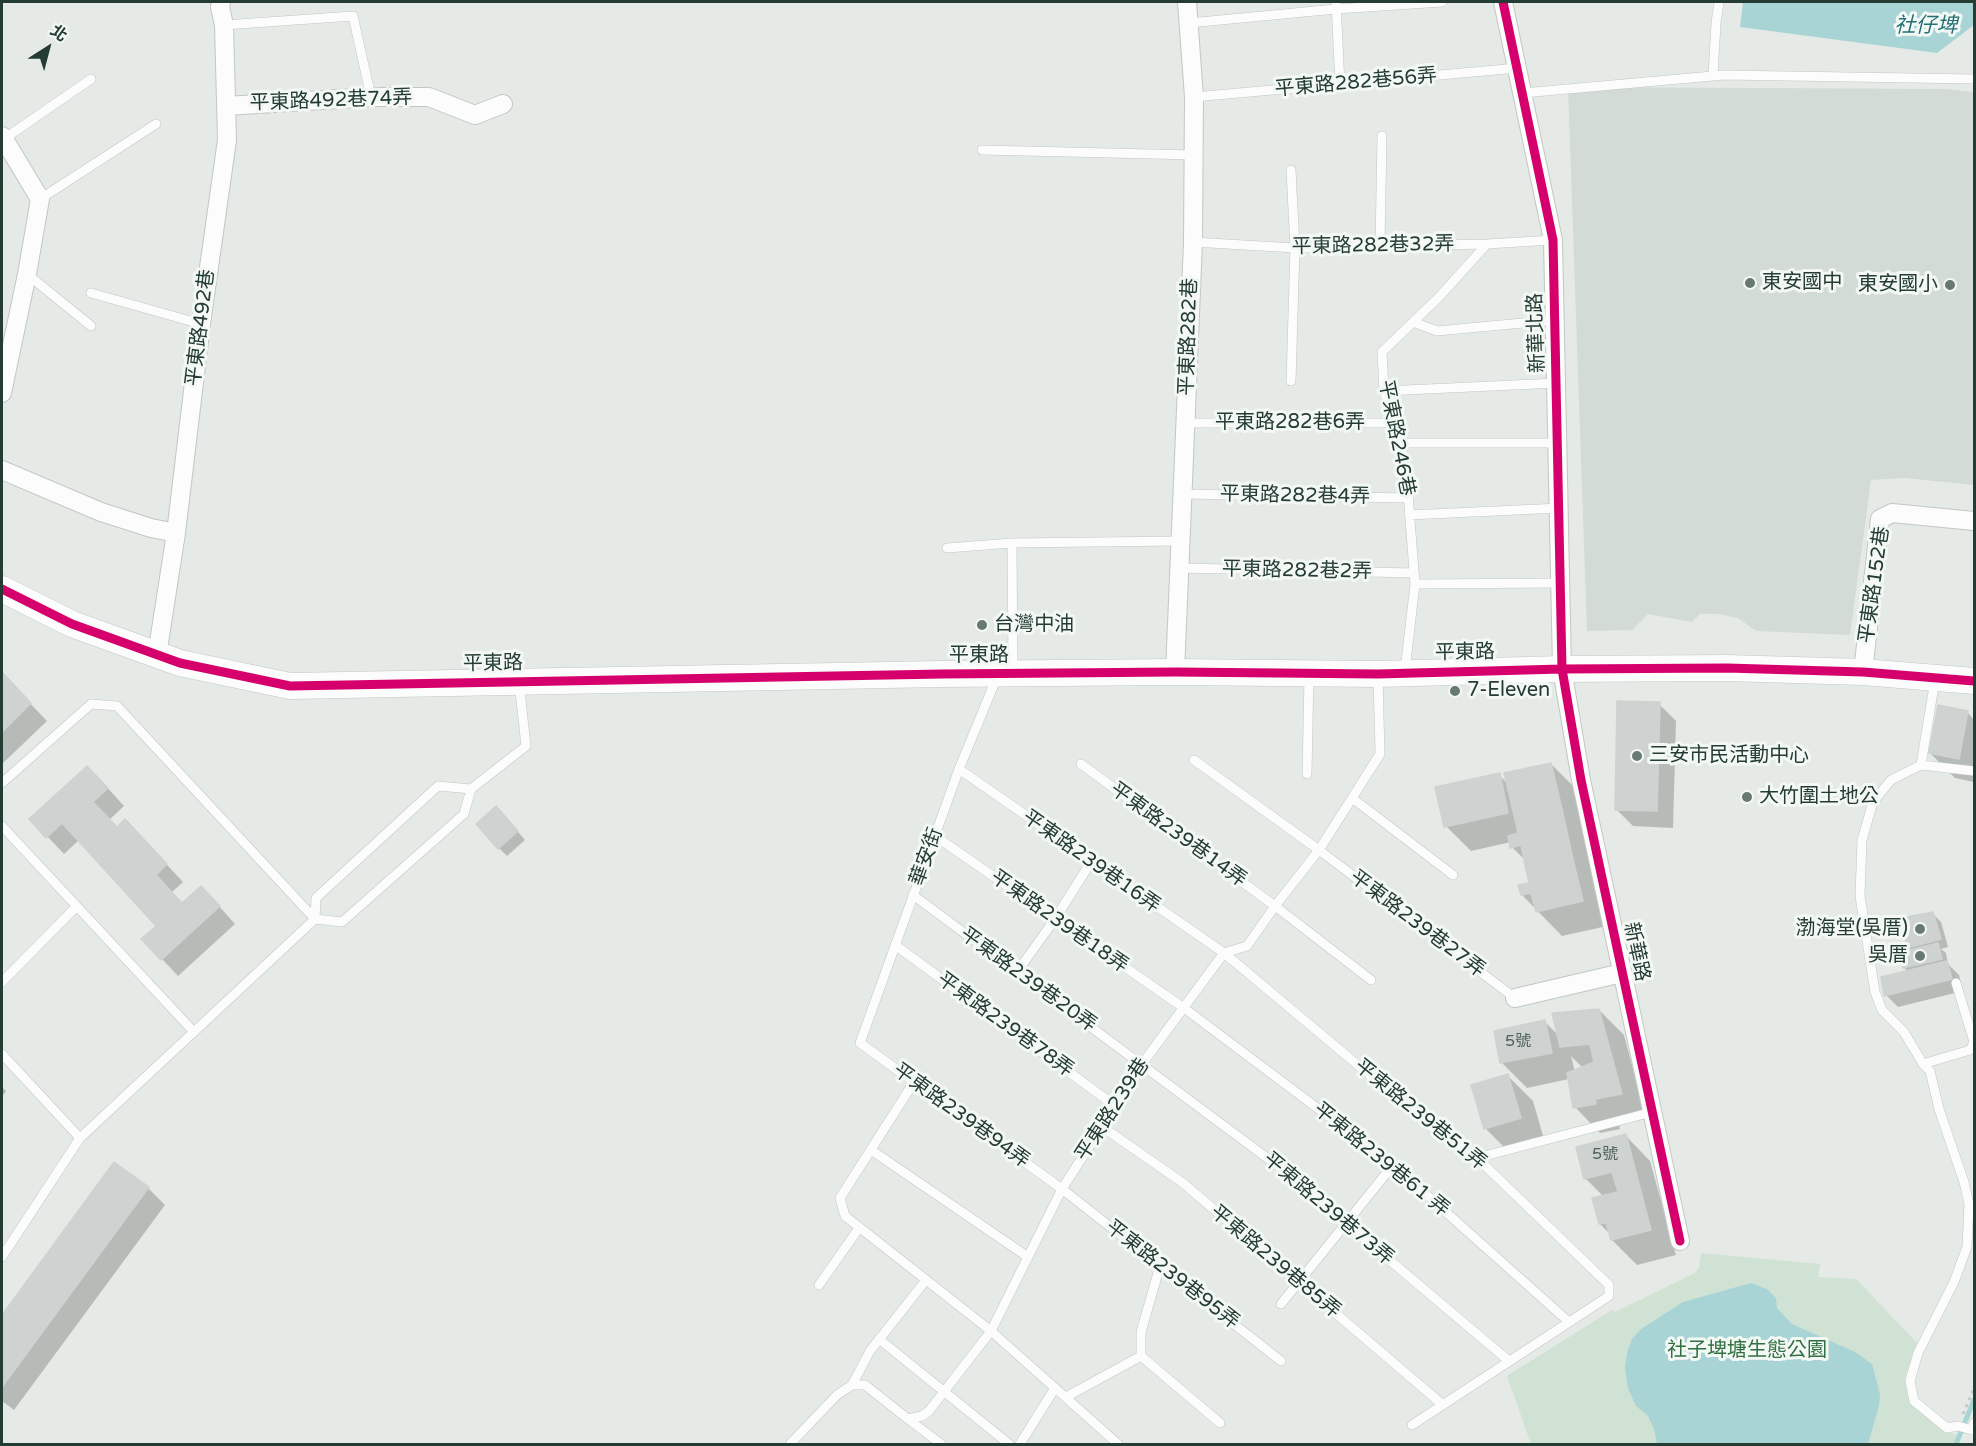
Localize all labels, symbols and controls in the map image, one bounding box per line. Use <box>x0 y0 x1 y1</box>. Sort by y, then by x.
water label: 社仔埤 <box>1895 13 1957 39</box>
north arrow <box>18 18 78 78</box>
text: 北 <box>46 21 71 46</box>
street label: 平東路282巷56弄 <box>1274 64 1438 102</box>
street label: 平東路492巷74弄 <box>249 86 413 116</box>
street label: 平東路282巷32弄 <box>1291 233 1455 259</box>
street label: 平東路492巷 <box>182 268 220 388</box>
place label: 東安國中 <box>1762 271 1842 295</box>
place label: 東安國小 <box>1858 273 1938 297</box>
marker: 東安國中 <box>1743 276 1757 290</box>
street label: 平東路282巷 <box>1175 278 1203 396</box>
marker: 東安國小 <box>1943 278 1957 292</box>
street label: 新華北路 <box>1524 293 1550 373</box>
street label: 平東路246巷 <box>1373 378 1419 498</box>
street label: 平東路282巷6弄 <box>1215 411 1365 435</box>
street label: 平東路282巷4弄 <box>1220 483 1370 509</box>
street label: 平東路152巷 <box>1855 525 1895 645</box>
street label: 平東路282巷2弄 <box>1222 558 1372 584</box>
place label: 台灣中油 <box>994 613 1074 637</box>
marker: 台灣中油 <box>975 618 989 632</box>
street label: 平東路 <box>1435 640 1495 666</box>
street label: 平東路 <box>949 644 1009 668</box>
street label: 平東路 <box>463 651 523 677</box>
place label: 7-Eleven <box>1467 679 1550 703</box>
marker: 7-Eleven <box>1448 684 1462 698</box>
place label: 三安市民活動中心 <box>1649 744 1809 768</box>
marker: 三安市民活動中心 <box>1630 749 1644 763</box>
street label: 平東路239巷14弄 <box>1105 777 1251 893</box>
place label: 大竹圍土地公 <box>1759 785 1879 809</box>
marker: 大竹圍土地公 <box>1740 790 1754 804</box>
street label: 平東路239巷16弄 <box>1017 805 1165 919</box>
street label: 華安街 <box>905 825 949 889</box>
street label: 平東路239巷18弄 <box>985 865 1133 979</box>
street label: 平東路239巷27弄 <box>1345 865 1489 983</box>
place label: 渤海堂(吳厝) <box>1796 917 1908 941</box>
street label: 新華路 <box>1618 920 1654 984</box>
street label: 平東路239巷20弄 <box>955 922 1101 1038</box>
marker: 渤海堂(吳厝) <box>1913 922 1927 936</box>
place label: 吳厝 <box>1868 944 1908 968</box>
marker: 吳厝 <box>1913 949 1927 963</box>
street label: 平東路239巷78弄 <box>932 967 1078 1083</box>
house number: 5號 <box>1505 1032 1531 1052</box>
street label: 平東路239巷 <box>1071 1054 1155 1166</box>
street label: 平東路239巷51弄 <box>1349 1054 1491 1176</box>
street label: 平東路239巷94弄 <box>888 1058 1034 1174</box>
street label: 平東路239巷61 弄 <box>1308 1098 1454 1222</box>
house number: 5號 <box>1592 1145 1618 1165</box>
street label: 平東路239巷73弄 <box>1258 1147 1398 1271</box>
street label: 平東路239巷85弄 <box>1205 1200 1345 1324</box>
street label: 平東路239巷95弄 <box>1100 1215 1244 1335</box>
park label: 社子埤塘生態公園 <box>1667 1339 1827 1363</box>

